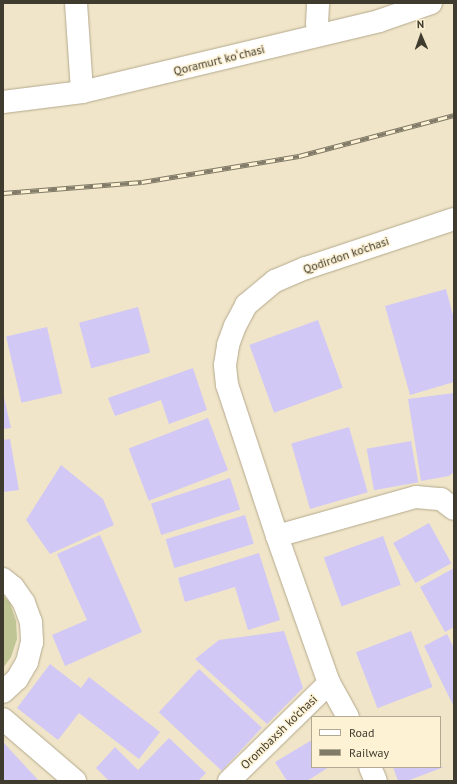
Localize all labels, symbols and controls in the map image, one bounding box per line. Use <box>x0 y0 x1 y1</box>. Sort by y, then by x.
north arrow <box>401 16 441 56</box>
text: N <box>417 17 424 31</box>
street label: Qoramurt koʻchasi <box>172 42 266 78</box>
street label: Qodirdon ko'chasi <box>301 234 391 276</box>
street label: Orombaxsh ko'chasi <box>238 692 320 772</box>
legend <box>311 716 441 768</box>
text: Road <box>349 725 374 740</box>
text: Railway <box>349 745 389 760</box>

